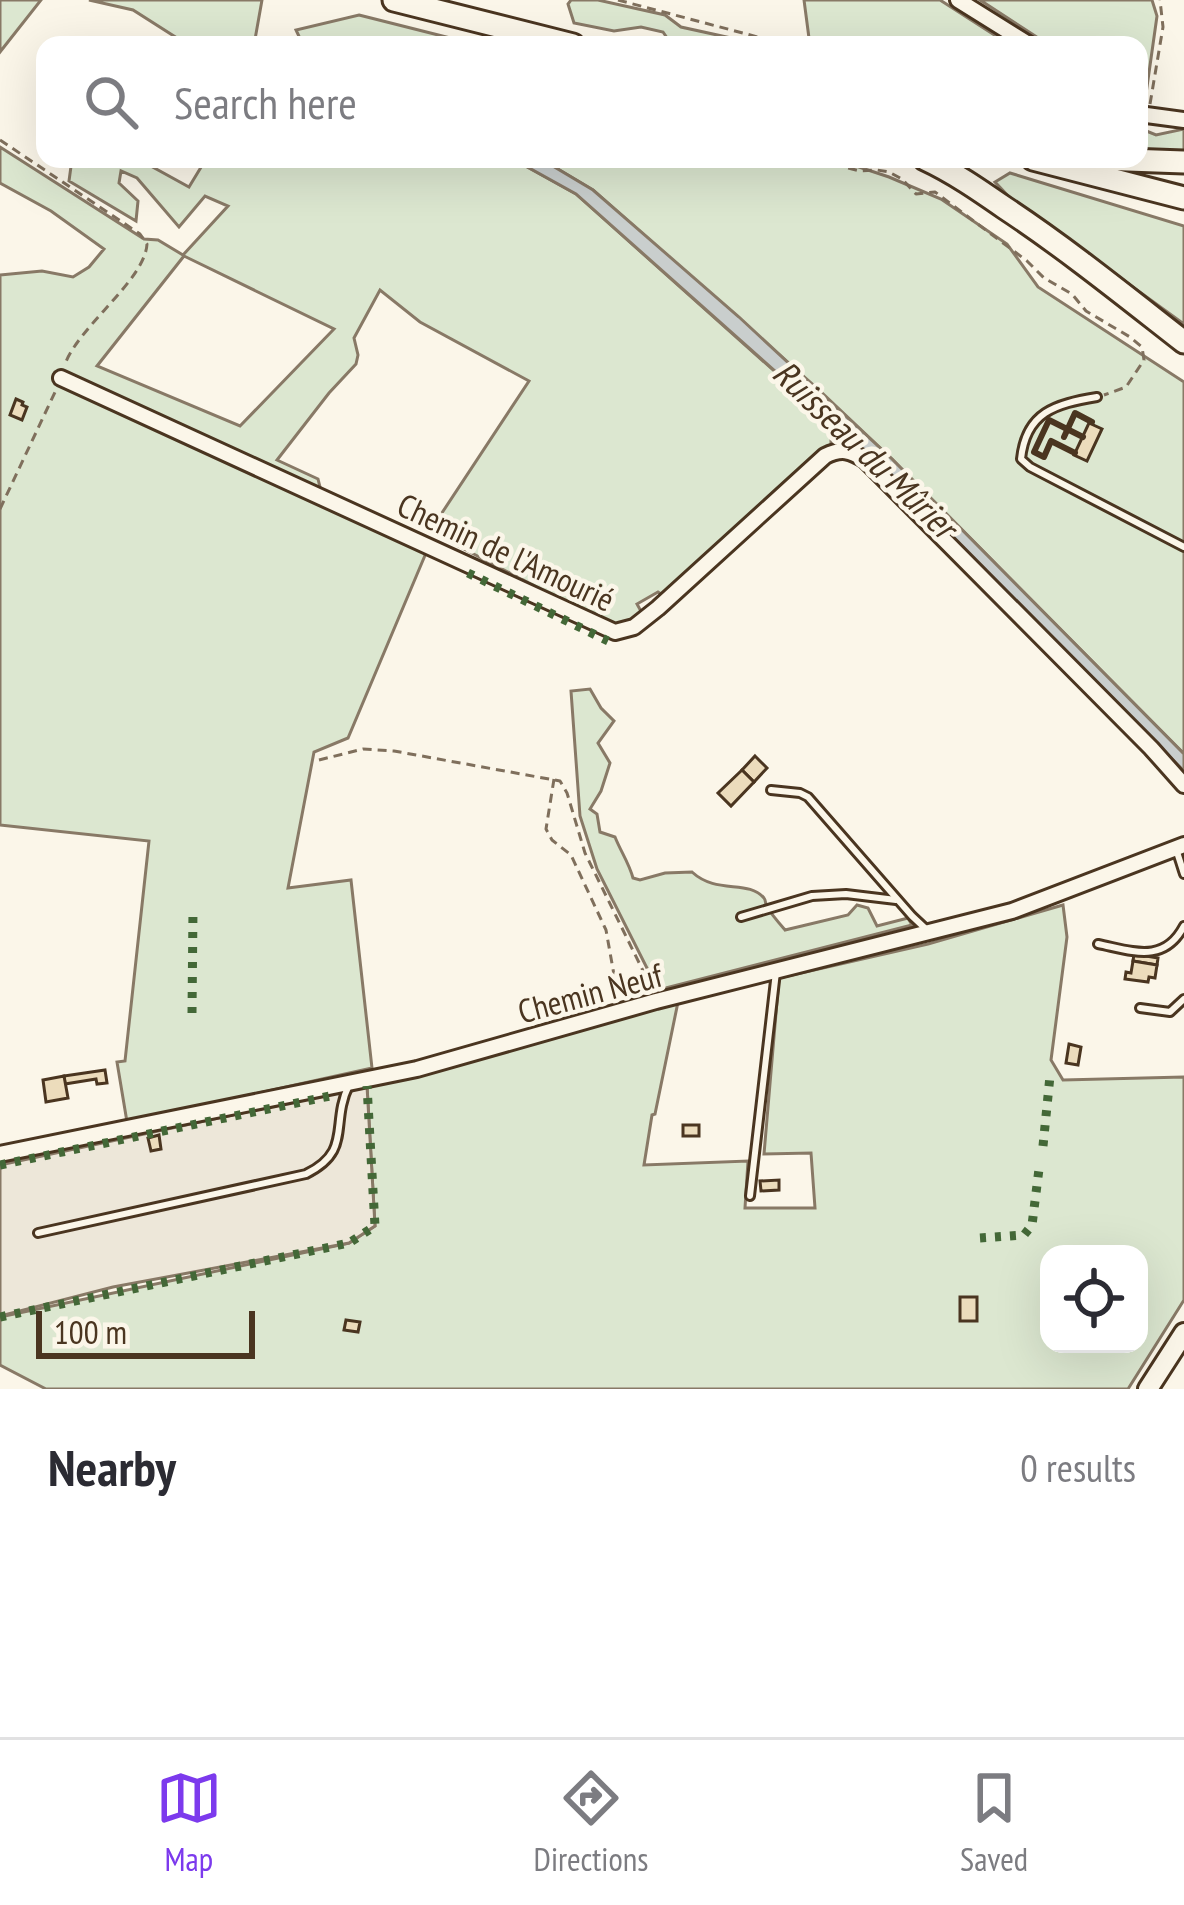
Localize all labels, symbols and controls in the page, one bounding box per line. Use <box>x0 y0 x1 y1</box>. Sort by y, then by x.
search box <box>36 36 1148 168</box>
icon: search <box>78 69 144 135</box>
text: Search here <box>174 73 357 131</box>
water label: Ruisseau du Mûrier <box>764 349 971 552</box>
street label: Chemin de l'Amourié <box>391 483 621 621</box>
street label: Chemin Neuf <box>513 952 668 1032</box>
map controls <box>1040 1245 1148 1353</box>
button: locate <box>1040 1245 1148 1353</box>
scale bar <box>36 1305 255 1358</box>
text: 100 m <box>54 1310 127 1353</box>
text: Nearby <box>48 1434 176 1500</box>
text: 0 results <box>1020 1442 1136 1493</box>
tab: Map <box>156 1765 222 1880</box>
tab: Directions <box>534 1765 648 1880</box>
tab: Saved <box>960 1765 1028 1880</box>

